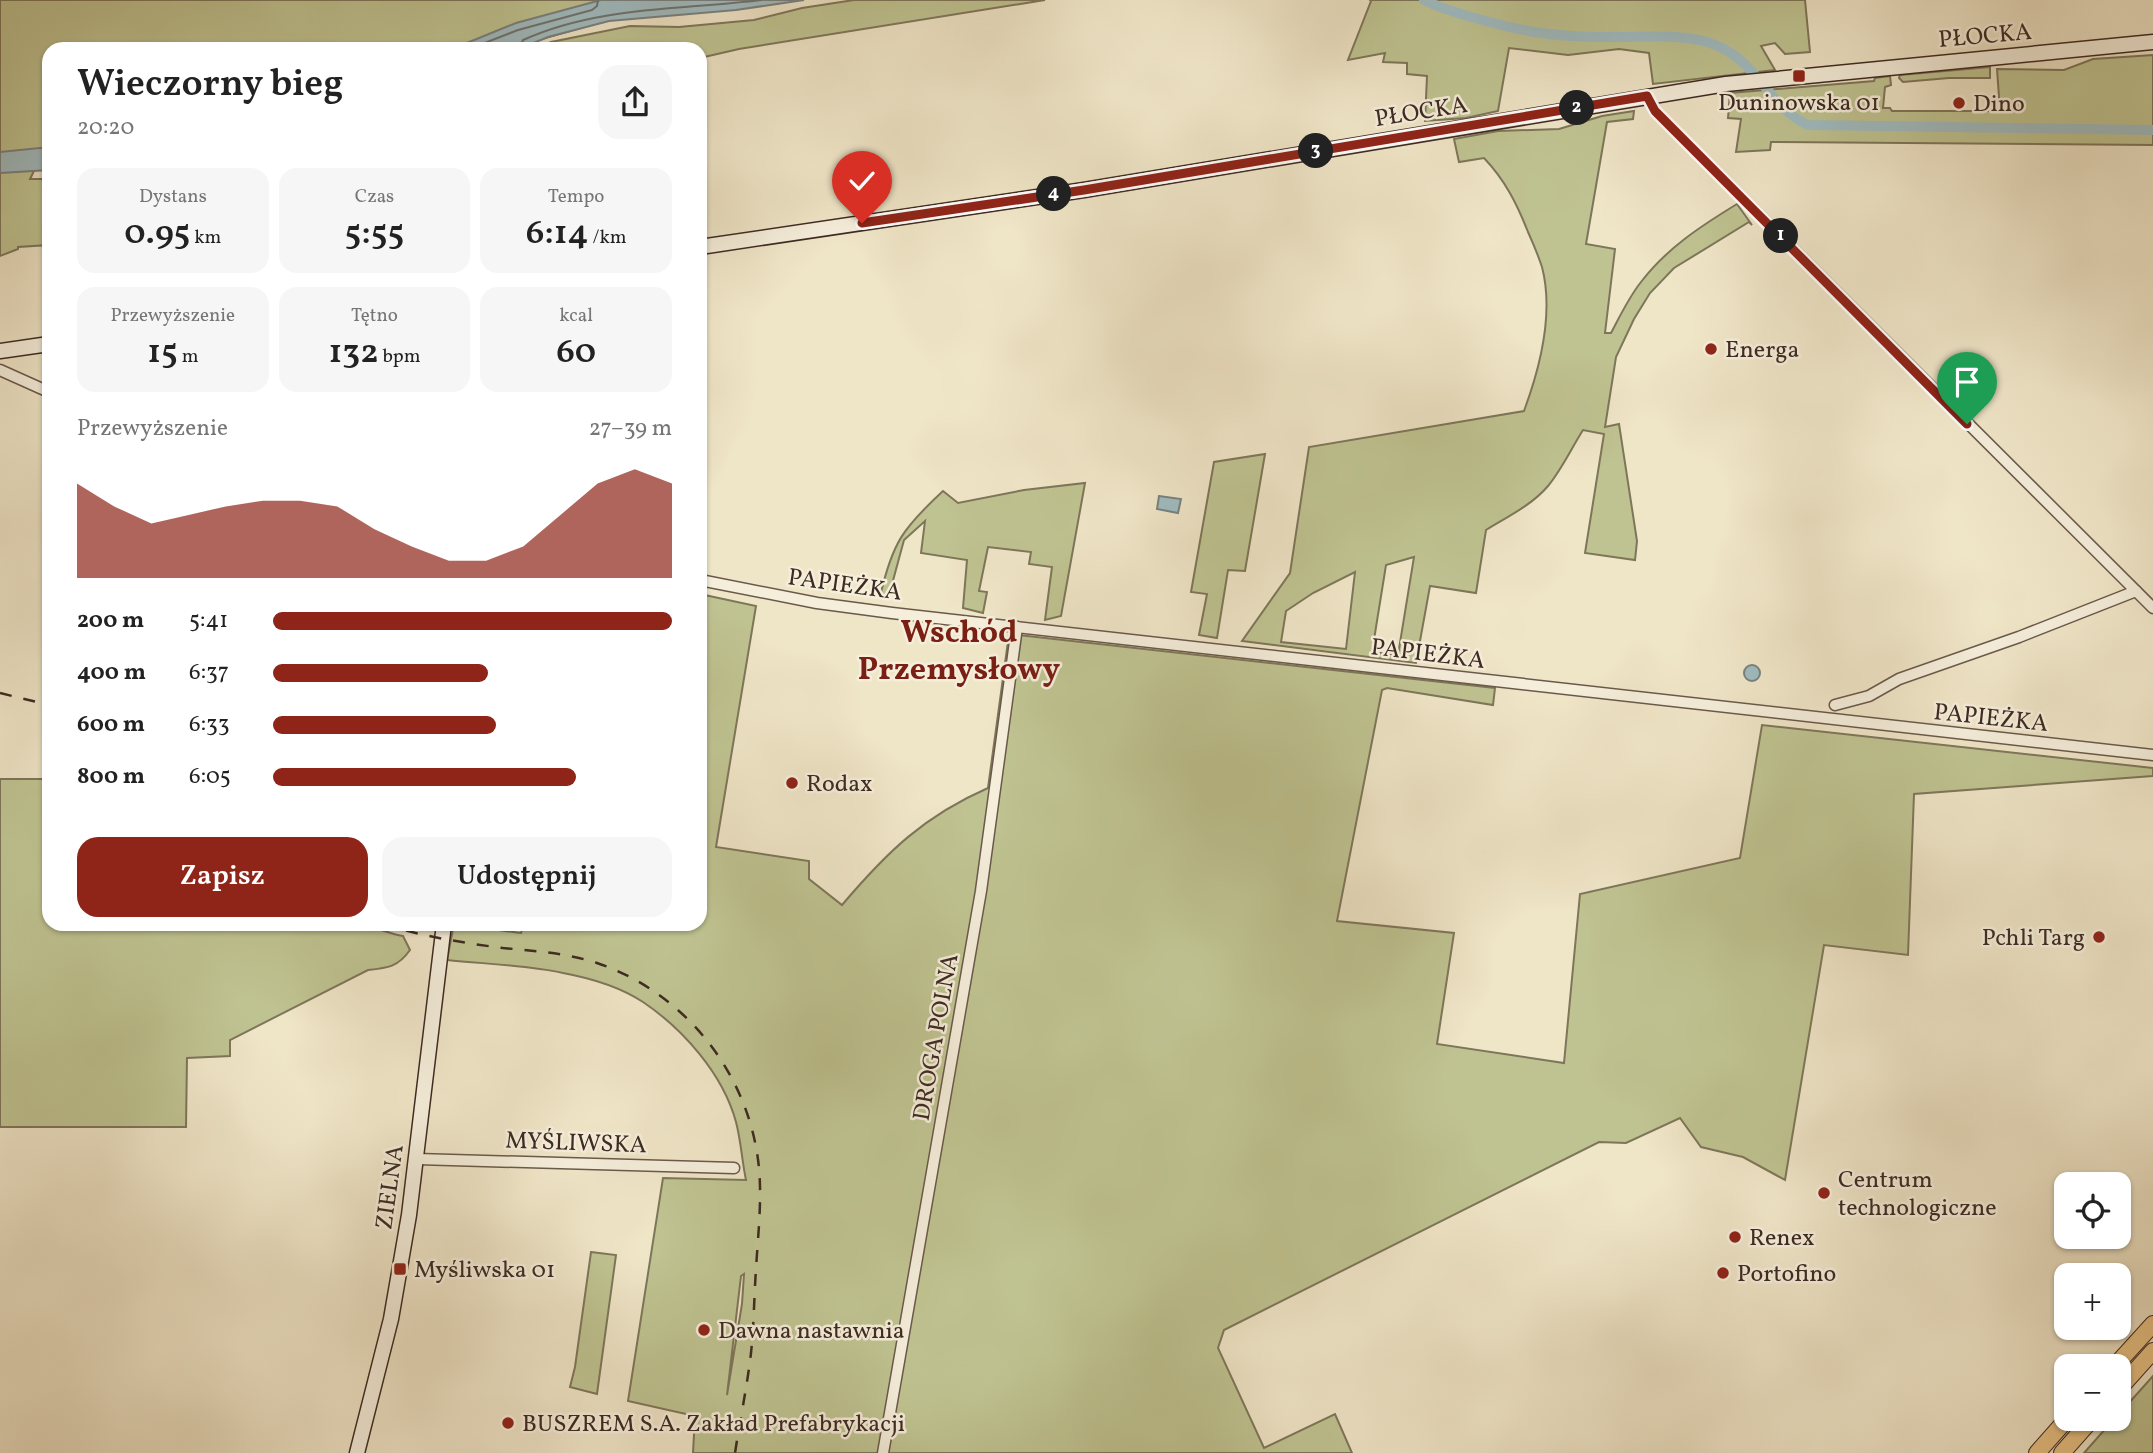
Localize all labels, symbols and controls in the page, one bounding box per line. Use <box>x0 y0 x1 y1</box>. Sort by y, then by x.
street label: PŁOCKA <box>1937 16 2033 58</box>
text: Wieczorny bieg <box>77 59 344 112</box>
button: share <box>598 65 672 139</box>
marker: Duninowska 01 <box>1791 68 1807 84</box>
place label: Duninowska 01 <box>1718 87 1880 121</box>
place label: Dino <box>1973 88 2025 122</box>
street label: PŁOCKA <box>1372 89 1470 137</box>
pin: 2 <box>1560 90 1594 126</box>
text: 2 <box>1572 94 1581 120</box>
marker: Dino <box>1951 95 1967 111</box>
text: 20:20 <box>77 112 134 144</box>
pin: 3 <box>1298 134 1334 168</box>
text: 3 <box>1311 137 1320 163</box>
pin <box>832 151 892 223</box>
icon: check <box>843 162 881 200</box>
pin: 4 <box>1036 176 1072 212</box>
text: 4 <box>1048 180 1059 206</box>
text: Dystans <box>139 184 207 210</box>
text: Czas <box>355 184 394 210</box>
text: Tempo <box>548 184 604 210</box>
text: 0.95 <box>124 210 190 258</box>
text: 5:55 <box>345 210 404 258</box>
text: 6:14 <box>526 210 589 258</box>
pin: 1 <box>1764 218 1798 254</box>
text: 1 <box>1777 222 1784 248</box>
text: km <box>190 225 221 251</box>
text: /km <box>589 225 627 251</box>
text: Przewyższenie <box>111 303 235 329</box>
text: Tętno <box>351 303 398 329</box>
text: kcal <box>559 303 593 329</box>
text: 15 <box>147 329 178 377</box>
text: 132 <box>328 329 379 377</box>
text: 60 <box>556 329 596 377</box>
place label: Energa <box>1725 334 1799 368</box>
marker: Energa <box>1703 341 1719 357</box>
text: m <box>178 344 198 370</box>
text: bpm <box>379 344 421 370</box>
pin <box>1937 352 1997 424</box>
icon: arrive <box>1948 363 1986 401</box>
text: Przewyższenie <box>77 413 228 445</box>
text: 27–39 m <box>589 413 672 445</box>
street label: PAPIEŻKA <box>786 561 904 611</box>
text: 200 m <box>77 605 144 637</box>
text: 5:41 <box>189 605 228 637</box>
district label: Wschód Przemysłowy <box>858 612 1060 693</box>
street label: PAPIEŻKA <box>1369 631 1487 679</box>
text: 400 m <box>77 657 146 689</box>
text: 6:37 <box>189 657 229 689</box>
street label: PAPIEŻKA <box>1932 696 2050 742</box>
text: 600 m <box>77 709 145 741</box>
text: 6:33 <box>189 709 230 741</box>
text: 800 m <box>77 761 145 793</box>
text: 6:05 <box>189 761 231 793</box>
place label: Rodax <box>806 768 872 802</box>
marker: Rodax <box>784 775 800 791</box>
button: Zapisz <box>77 837 368 917</box>
button: Udostępnij <box>382 837 672 917</box>
place label: Pchli Targ <box>1982 922 2085 956</box>
marker: Pchli Targ <box>2091 929 2107 945</box>
street label: DROGA POLNA <box>906 951 968 1124</box>
street label: MYŚLIWSKA <box>505 1125 647 1163</box>
street label: ZIELNA <box>368 1142 414 1232</box>
place label: Centrum technologiczne <box>1838 1164 1997 1226</box>
map controls <box>2054 1172 2131 1431</box>
button: locate <box>2054 1172 2131 1249</box>
marker: Centrum technologiczne <box>1816 1185 1832 1201</box>
place label: Renex <box>1749 1222 1815 1256</box>
marker: Renex <box>1727 1229 1743 1245</box>
place label: Myśliwska 01 <box>414 1254 555 1288</box>
place label: Portofino <box>1737 1258 1836 1292</box>
marker: Myśliwska 01 <box>392 1261 408 1277</box>
button: + <box>2054 1263 2131 1340</box>
marker: Portofino <box>1715 1265 1731 1281</box>
place label: Dawna nastawnia <box>718 1315 905 1349</box>
marker: Dawna nastawnia <box>696 1322 712 1338</box>
button: − <box>2054 1354 2131 1431</box>
place label: BUSZREM S.A. Zakład Prefabrykacji <box>522 1408 905 1442</box>
marker: BUSZREM S.A. Zakład Prefabrykacji <box>500 1415 516 1431</box>

